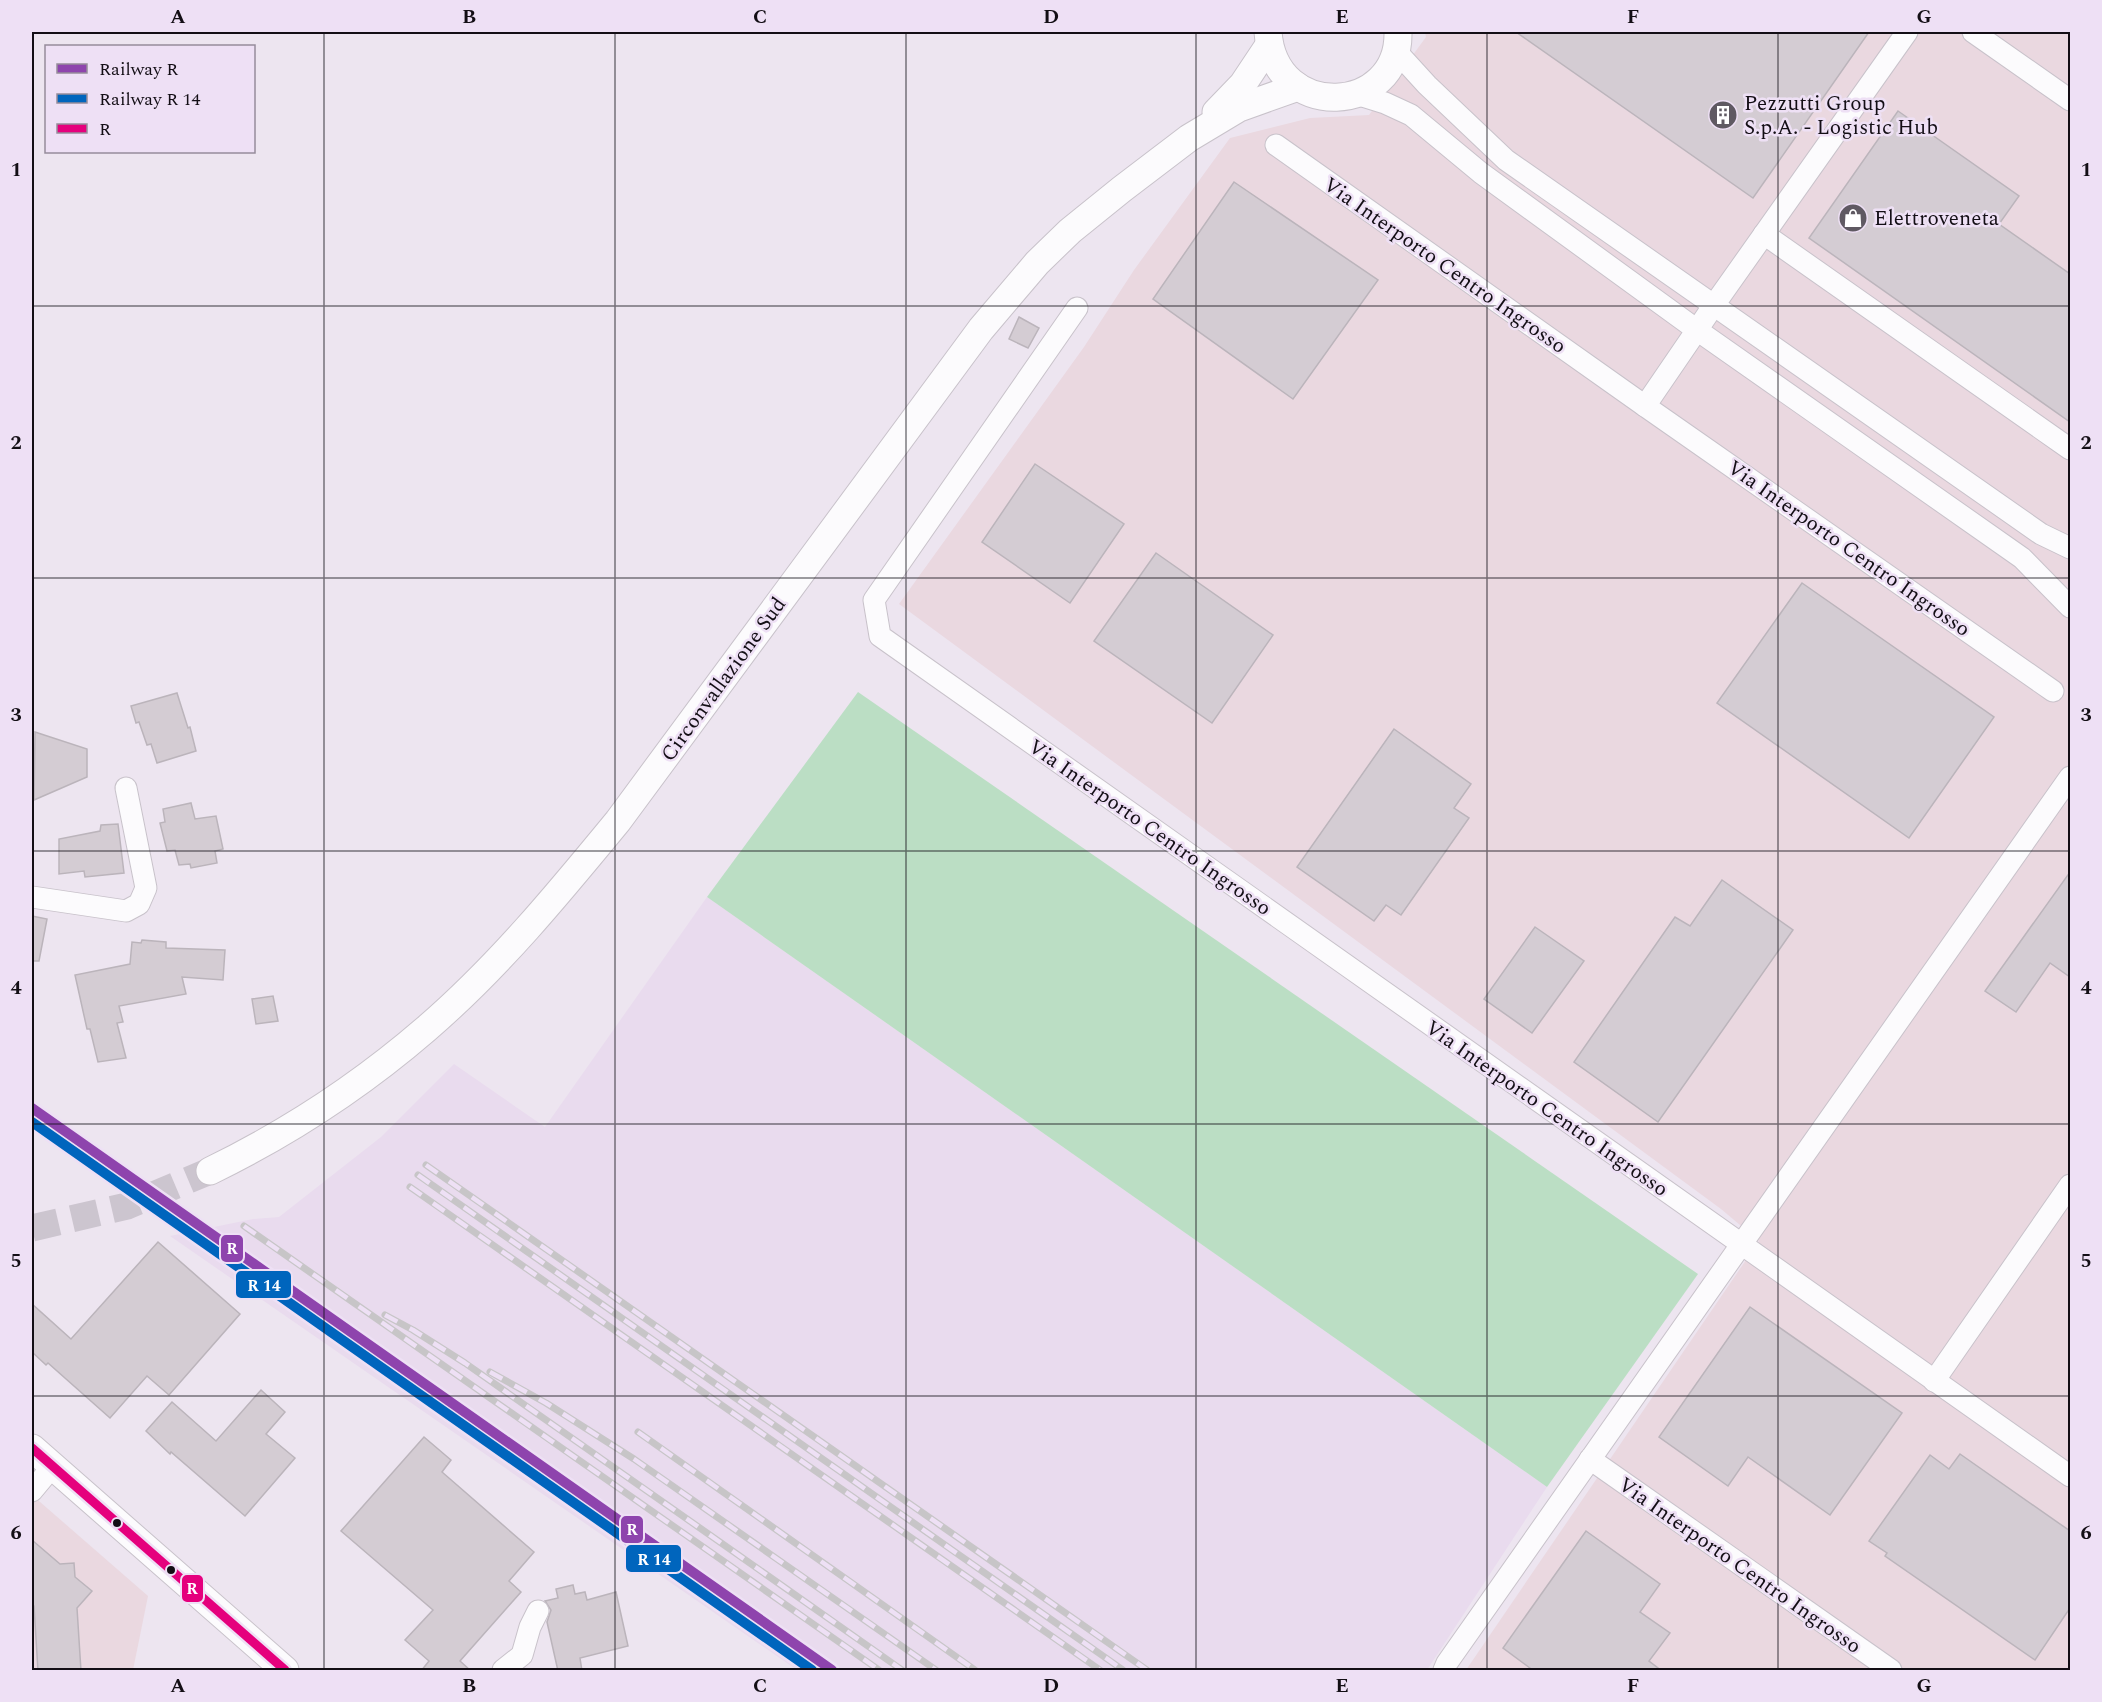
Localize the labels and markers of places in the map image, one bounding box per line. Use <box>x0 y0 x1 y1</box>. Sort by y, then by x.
place label: Pezzutti Group S.p.A. - Logistic Hub <box>1744 88 1938 144</box>
building icon: Pezzutti Group S.p.A. - Logistic Hub <box>1707 99 1739 131</box>
shop icon: Elettroveneta <box>1837 202 1869 234</box>
place label: Elettroveneta <box>1874 203 2000 235</box>
unlabelled marker <box>111 1517 123 1529</box>
unlabelled marker <box>165 1564 177 1576</box>

